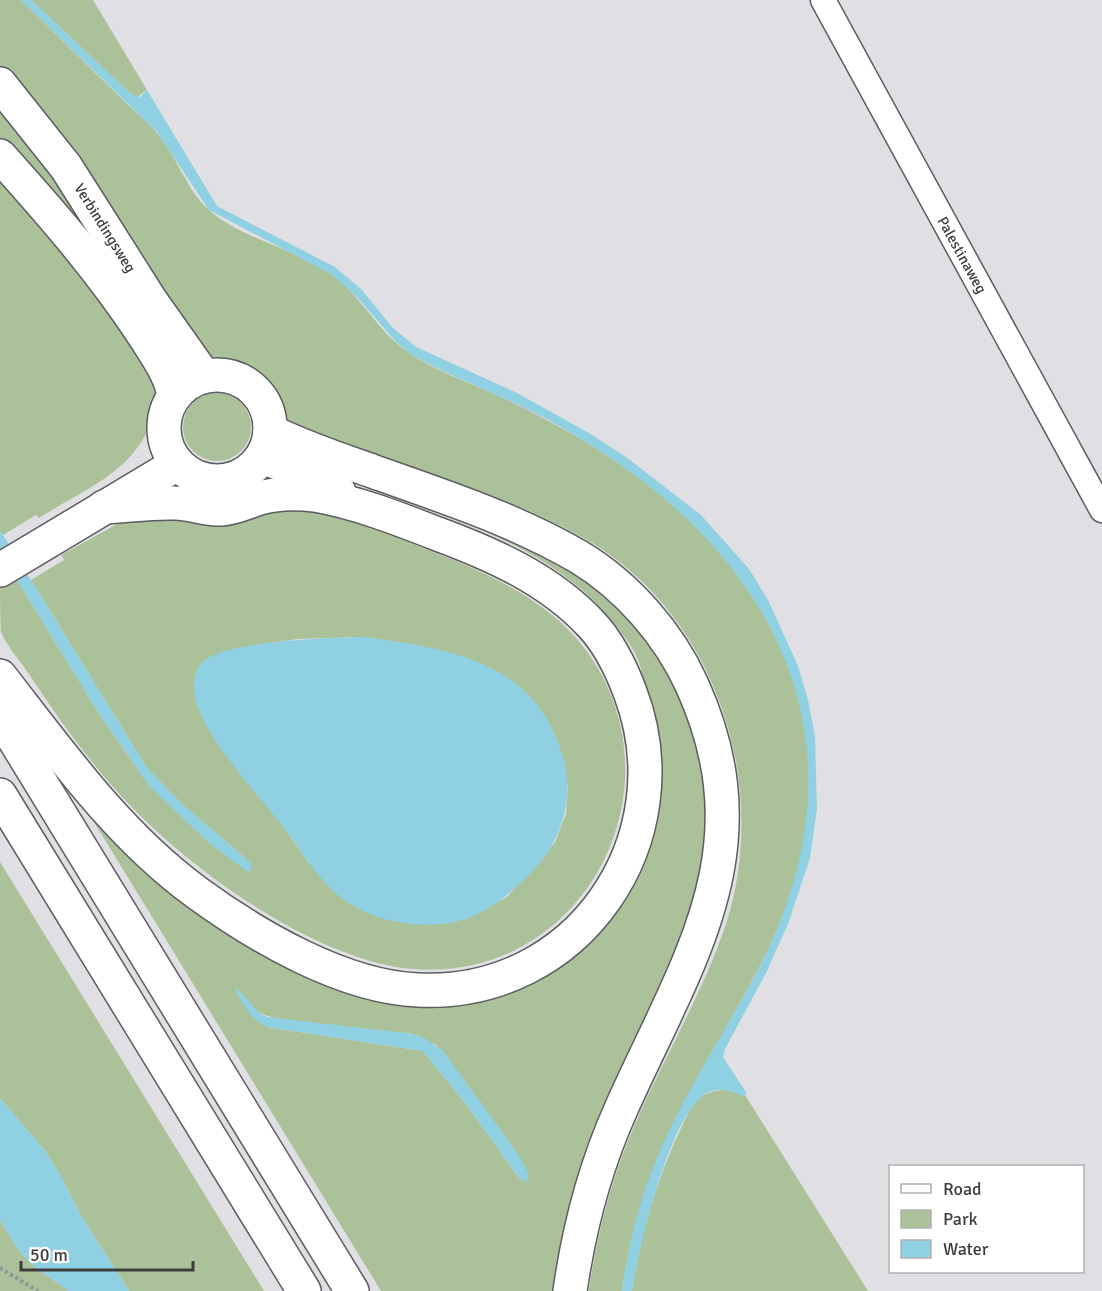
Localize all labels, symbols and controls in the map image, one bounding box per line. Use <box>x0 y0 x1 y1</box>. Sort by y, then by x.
street label: Verbindingsweg <box>70 180 140 276</box>
street label: Palestinaweg <box>933 213 991 297</box>
legend <box>889 1165 1084 1273</box>
text: Road <box>943 1178 982 1200</box>
text: Park <box>943 1208 978 1230</box>
scale bar <box>21 1234 194 1272</box>
text: Water <box>943 1238 989 1260</box>
text: 50 m <box>30 1244 68 1266</box>

